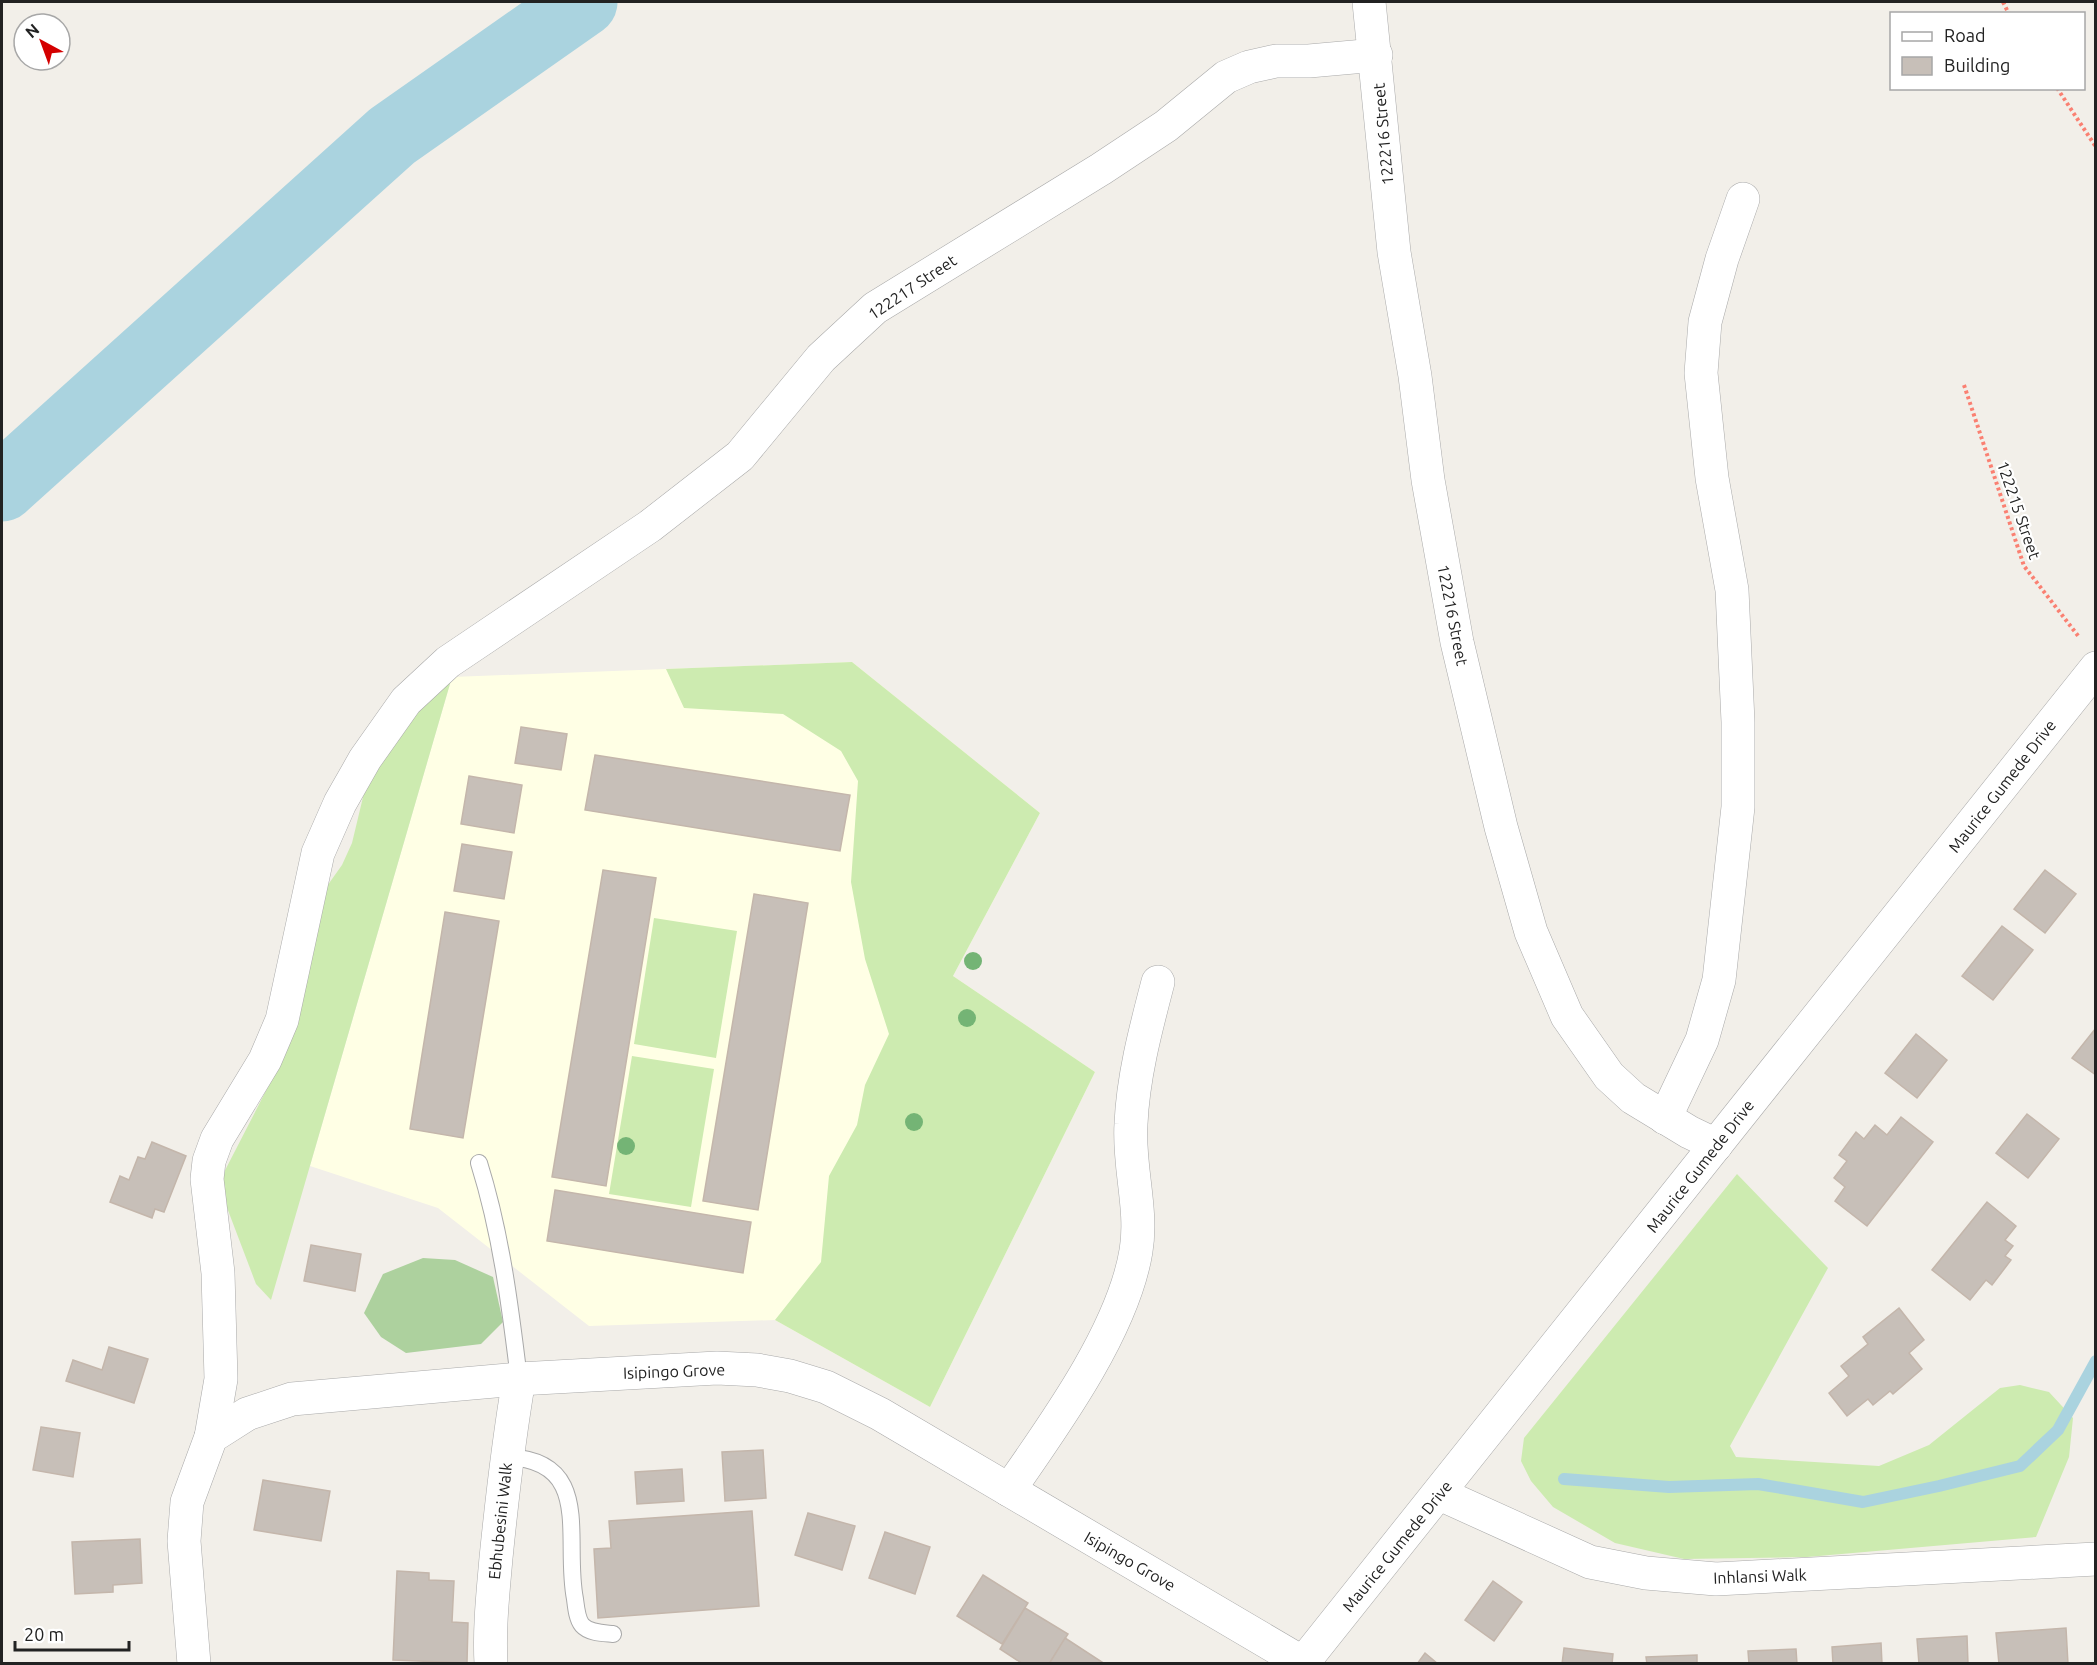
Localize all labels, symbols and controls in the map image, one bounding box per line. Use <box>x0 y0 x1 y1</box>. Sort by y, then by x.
north arrow <box>12 12 72 72</box>
legend <box>1890 12 2085 90</box>
text: N <box>22 20 43 41</box>
text: Road <box>1944 25 1986 45</box>
text: Building <box>1944 55 2010 75</box>
street label: 122216 Street <box>1370 81 1396 186</box>
street label: 122217 Street <box>864 250 960 323</box>
street label: 122215 Street <box>1994 459 2044 562</box>
street label: 122216 Street <box>1434 563 1472 668</box>
street label: Maurice Gumede Drive <box>1945 716 2059 856</box>
street label: Maurice Gumede Drive <box>1643 1096 1757 1236</box>
street label: Isipingo Grove <box>623 1360 725 1382</box>
street label: Ebhubesini Walk <box>485 1462 515 1580</box>
street label: Maurice Gumede Drive <box>1339 1477 1455 1615</box>
street label: Isipingo Grove <box>1081 1528 1179 1594</box>
street label: Inhlansi Walk <box>1713 1565 1807 1587</box>
scale bar <box>15 1614 129 1652</box>
text: 20 m <box>24 1624 64 1644</box>

